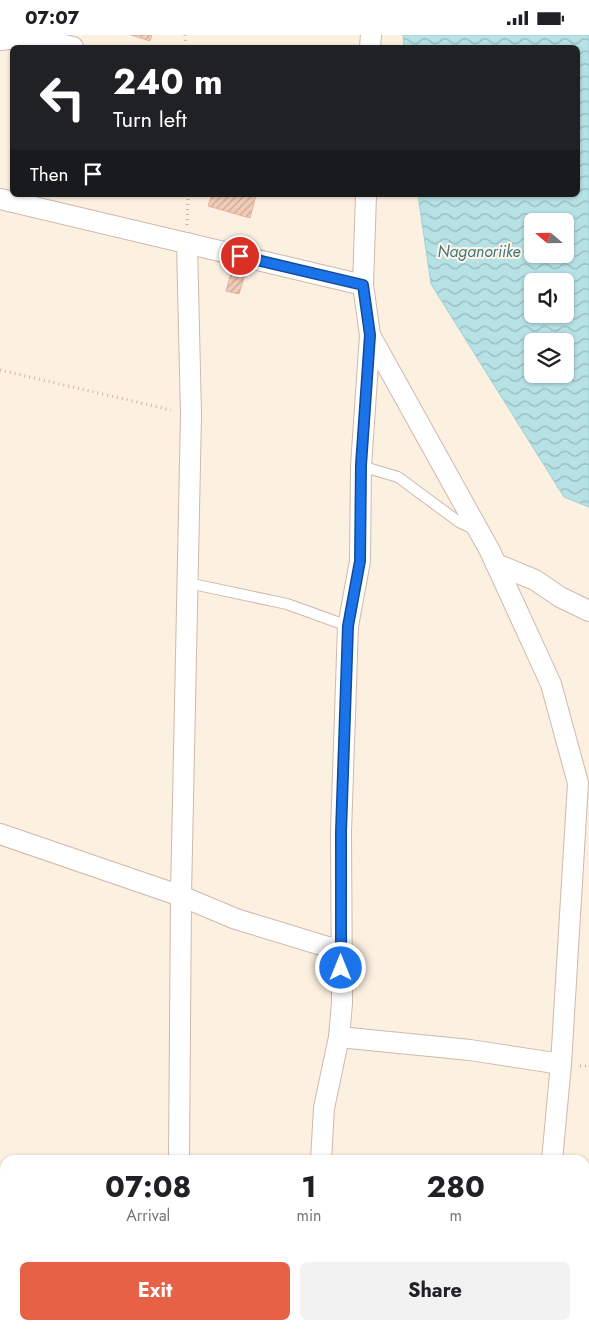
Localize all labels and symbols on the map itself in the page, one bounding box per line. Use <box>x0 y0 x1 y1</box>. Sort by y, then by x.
north arrow <box>524 213 574 263</box>
pin <box>219 235 261 277</box>
water label: Naganoriike <box>437 240 521 263</box>
position arrow <box>314 941 366 993</box>

